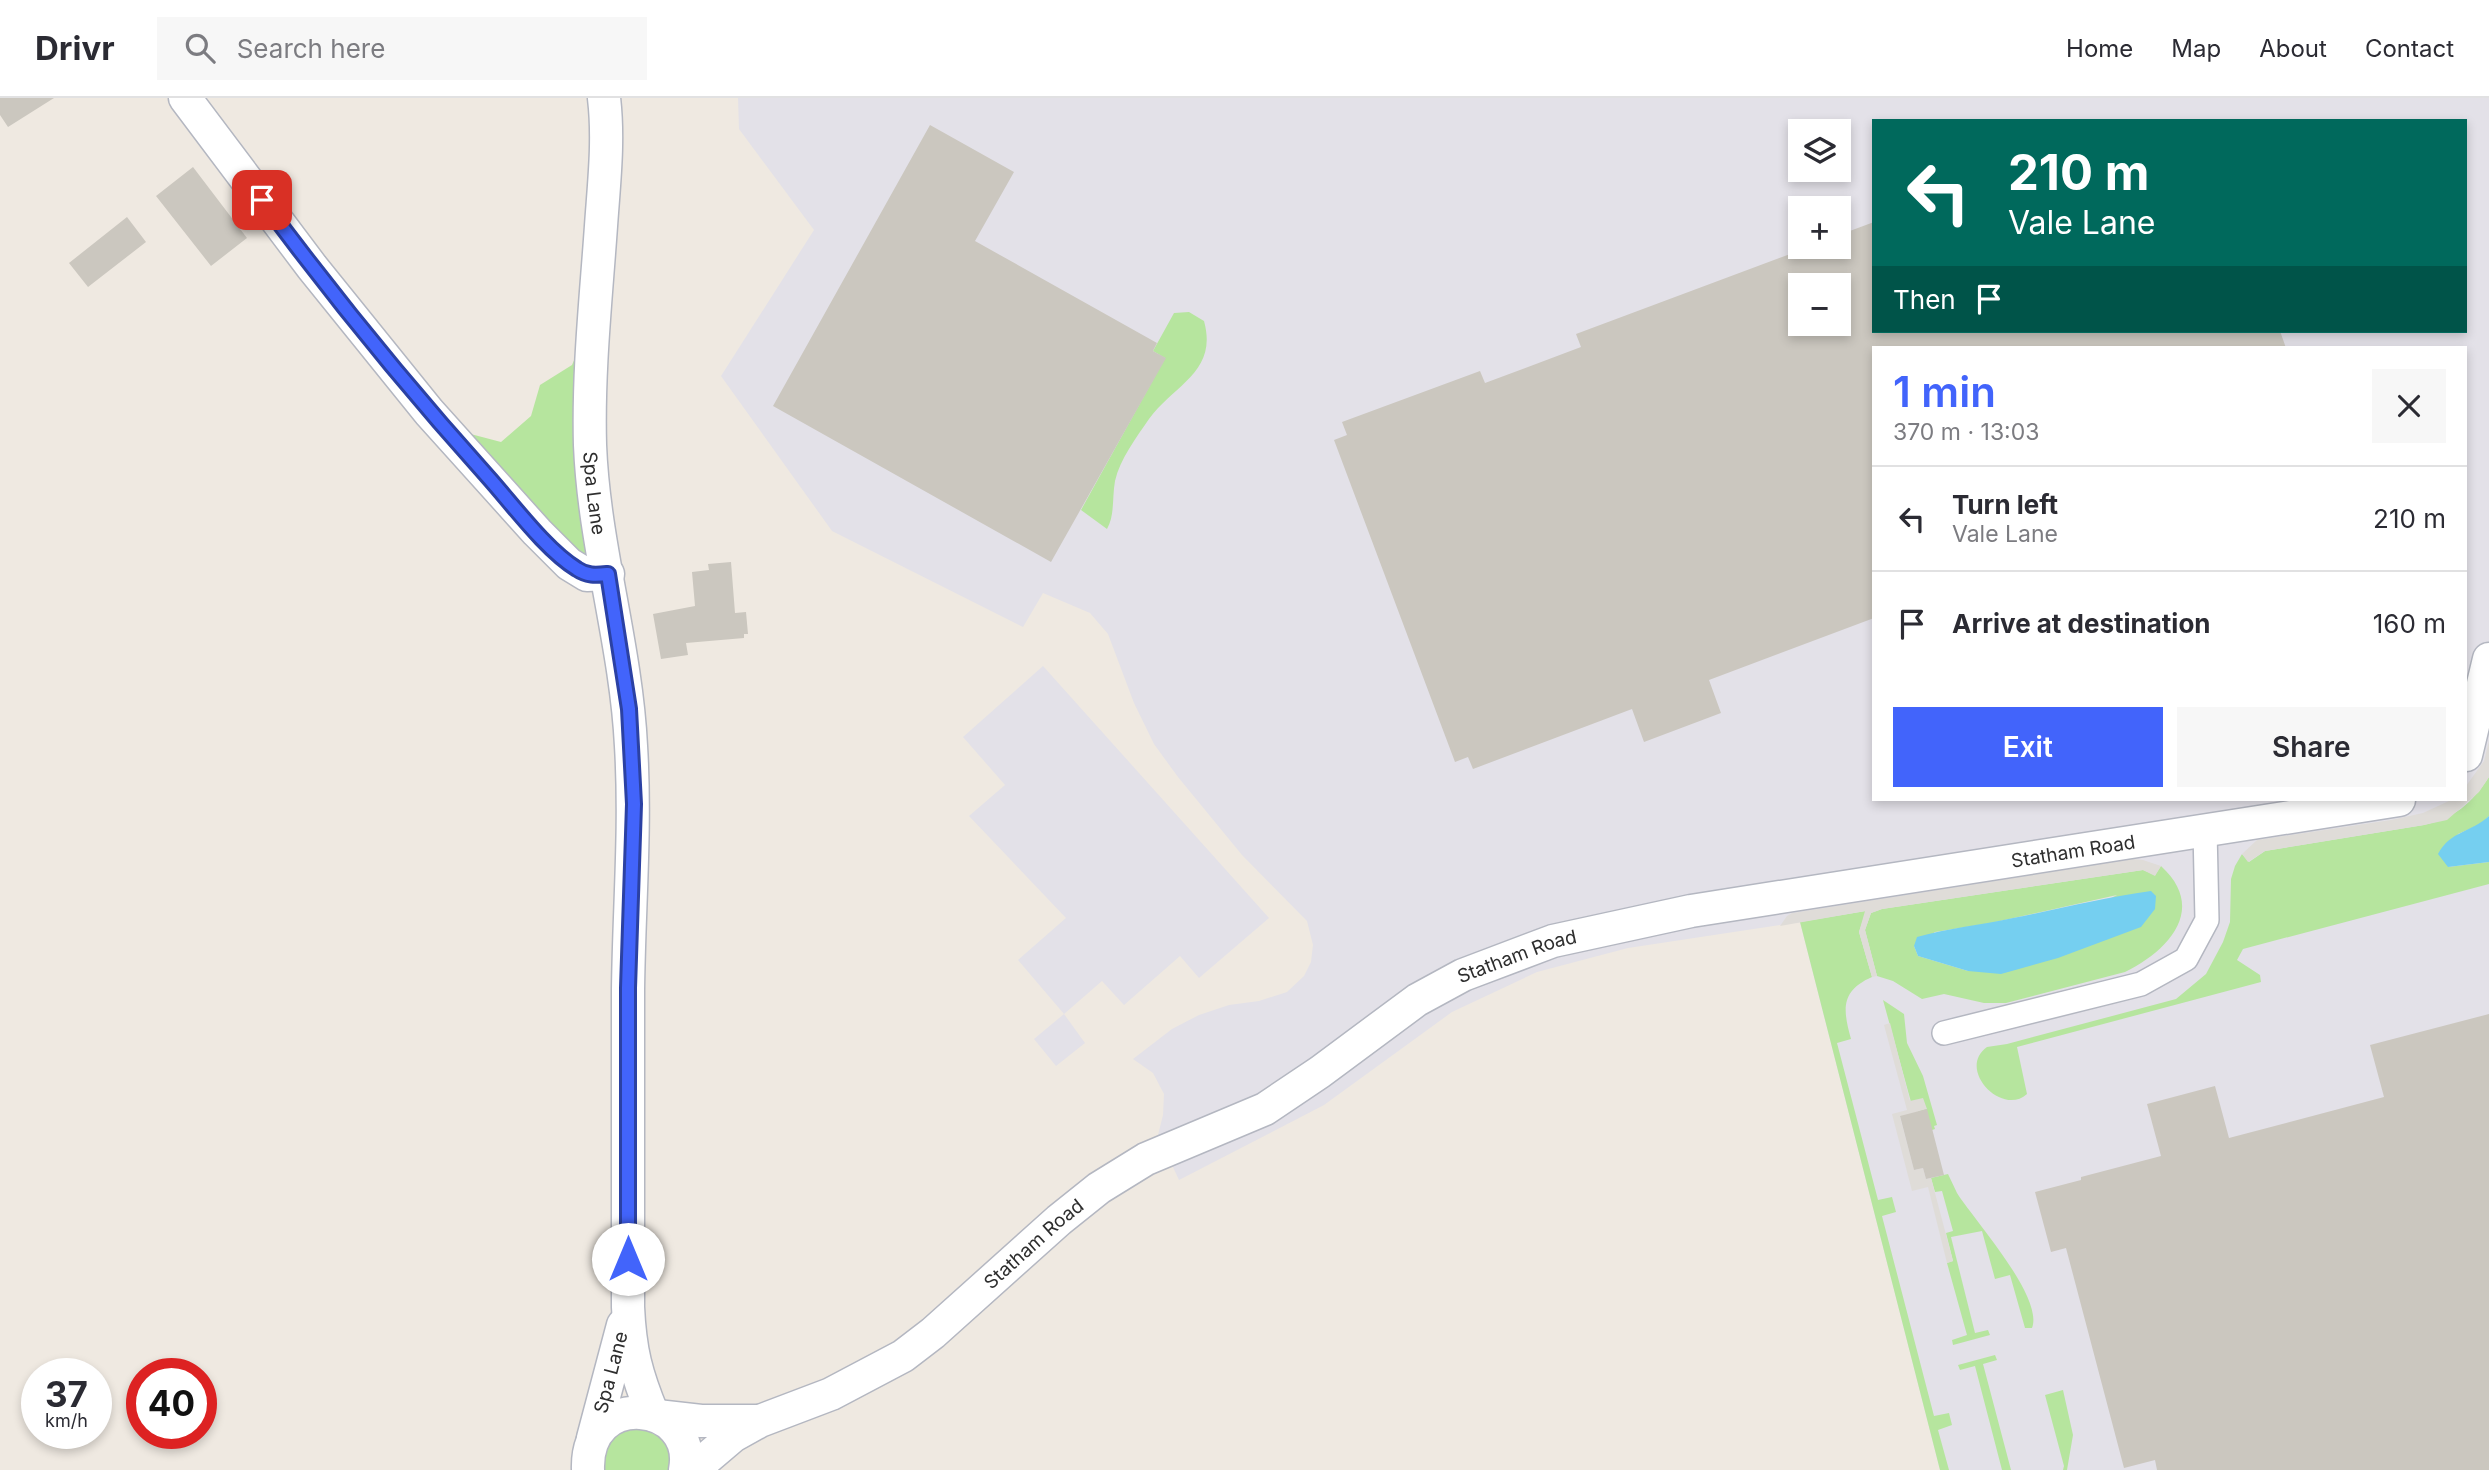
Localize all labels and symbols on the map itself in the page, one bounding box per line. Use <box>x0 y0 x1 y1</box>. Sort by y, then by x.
pin <box>232 170 292 230</box>
street label: Spa Lane <box>578 451 610 537</box>
street label: Statham Road <box>2010 831 2137 873</box>
street label: Statham Road <box>1454 925 1579 988</box>
street label: Statham Road <box>979 1194 1088 1294</box>
position arrow <box>591 1222 665 1296</box>
street label: Spa Lane <box>589 1329 633 1416</box>
speed limit sign: 40 <box>126 1358 217 1449</box>

